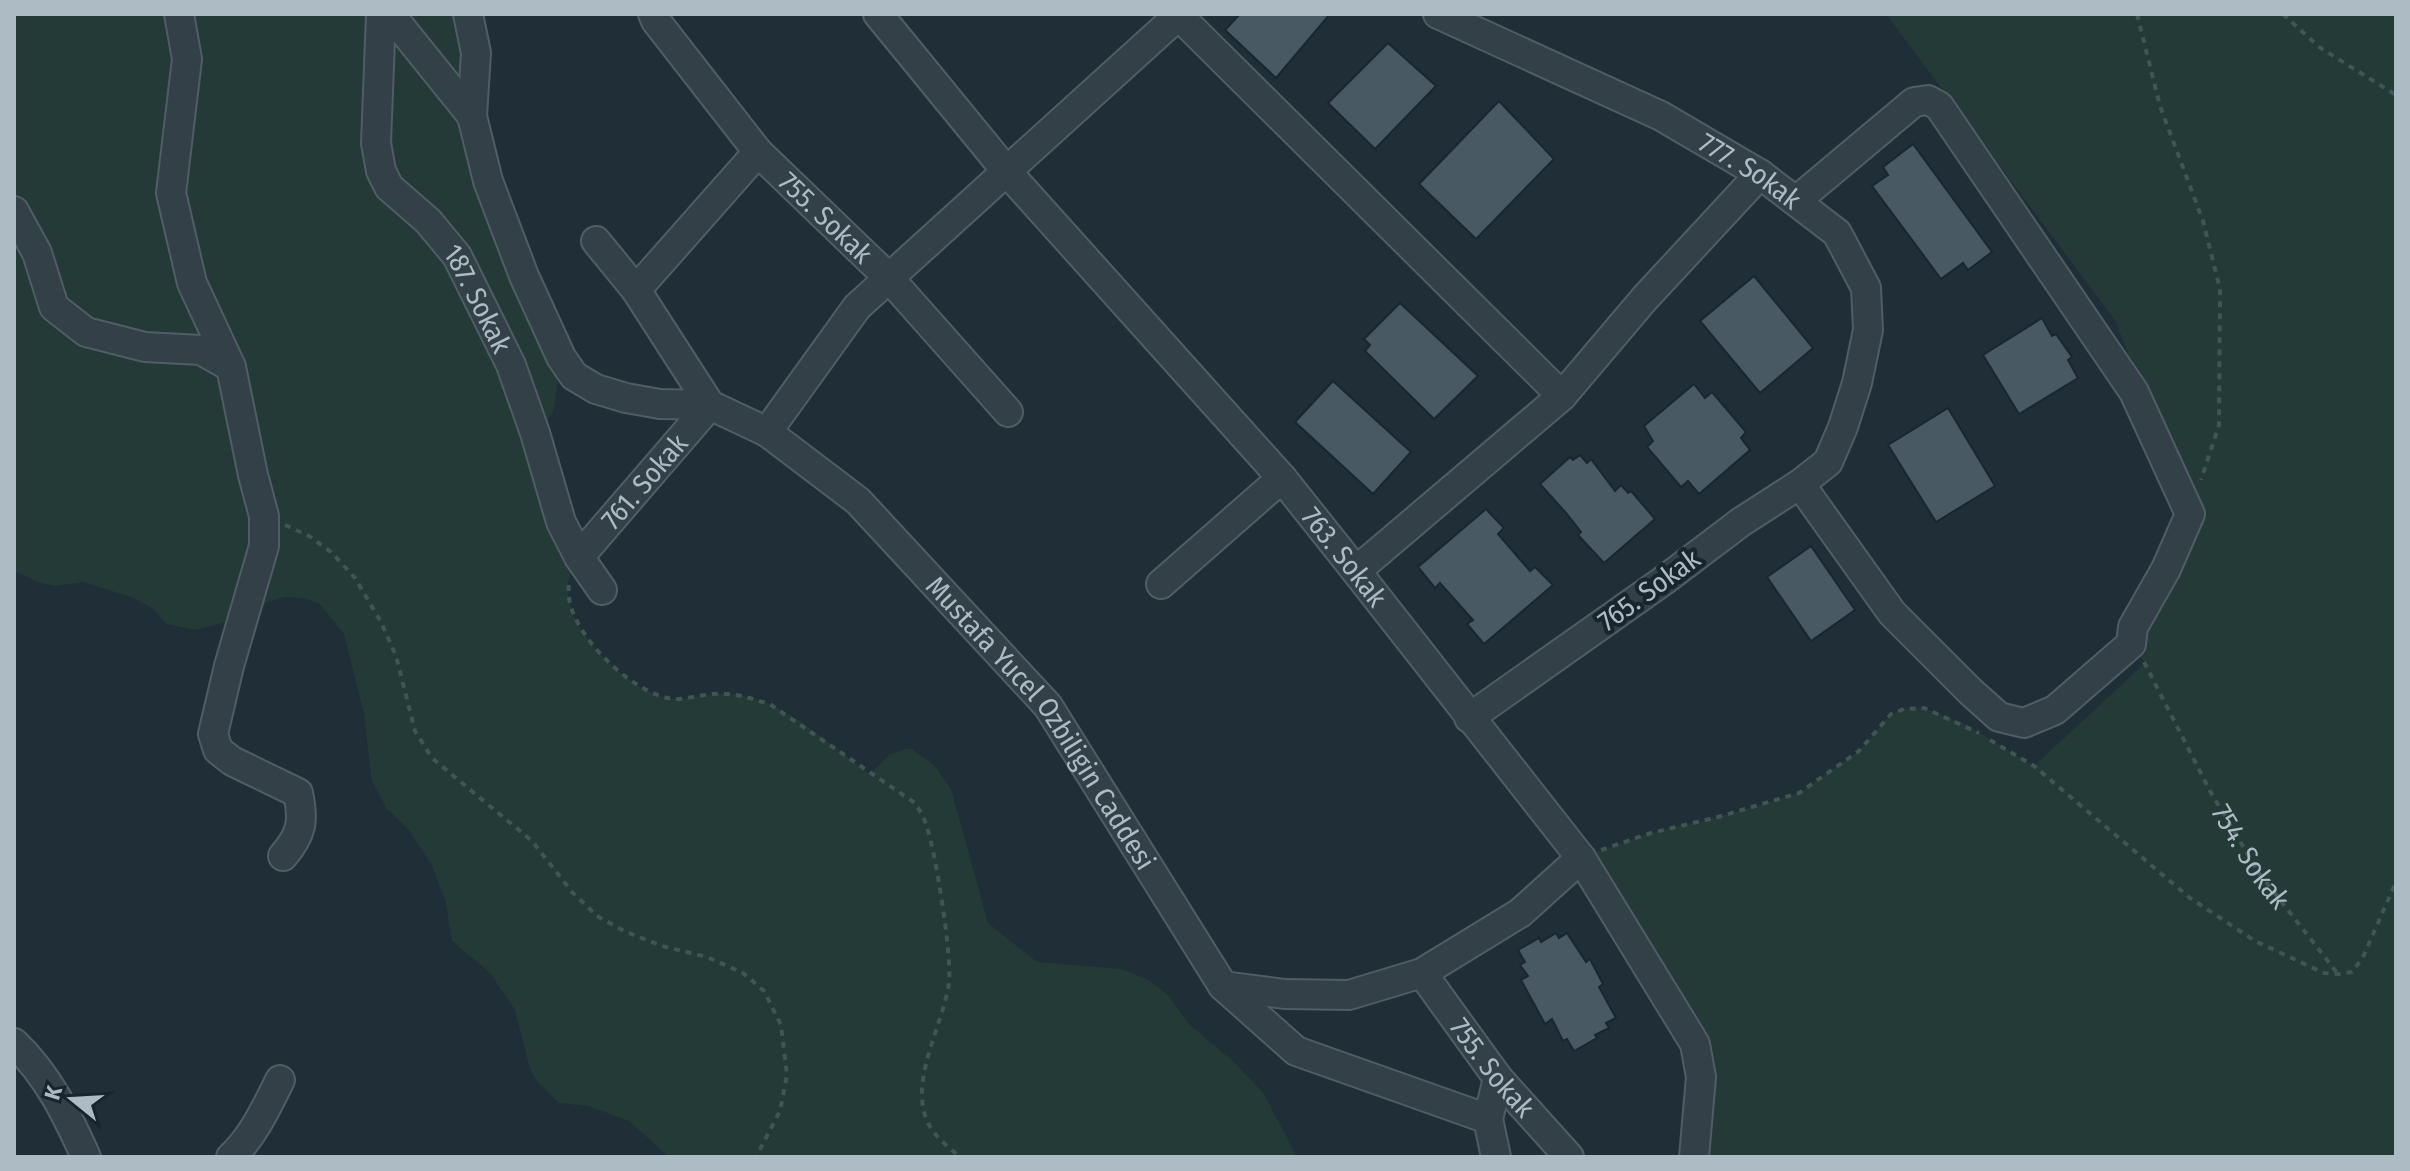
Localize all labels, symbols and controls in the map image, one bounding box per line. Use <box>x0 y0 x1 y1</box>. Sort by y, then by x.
street label: 777. Sokak <box>1694 126 1808 217</box>
street label: 755. Sokak <box>772 165 880 271</box>
street label: 187. Sokak <box>437 237 519 359</box>
street label: 761. Sokak <box>594 426 695 536</box>
street label: 763. Sokak <box>1295 500 1395 614</box>
street label: 765. Sokak <box>1592 541 1707 638</box>
street label: Mustafa Yucel Ozbiligin Caddesi <box>919 569 1163 876</box>
street label: 754. Sokak <box>2205 798 2298 916</box>
street label: 755. Sokak <box>1443 1011 1542 1125</box>
north arrow <box>32 1059 112 1139</box>
text: K <box>39 1082 69 1103</box>

